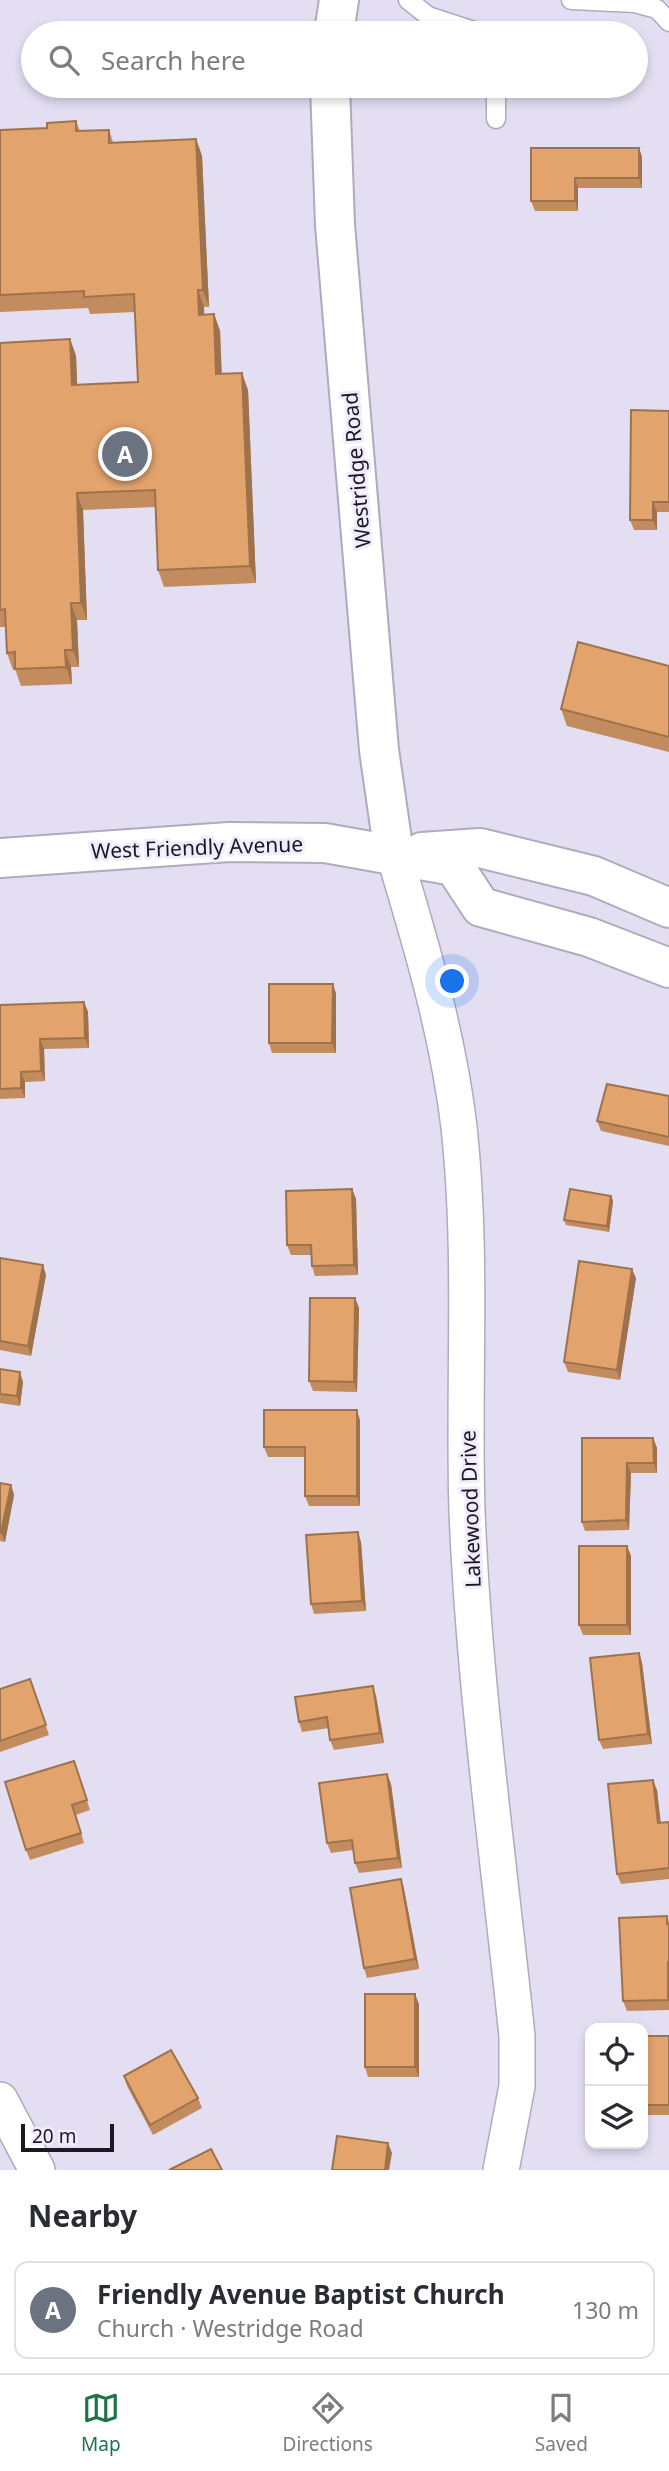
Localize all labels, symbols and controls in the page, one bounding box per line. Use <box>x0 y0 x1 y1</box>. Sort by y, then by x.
search box <box>21 21 648 98</box>
icon: search <box>45 41 83 79</box>
text: Search here <box>101 42 246 78</box>
street label: Westridge Road <box>335 391 377 549</box>
pin: A <box>102 428 148 480</box>
street label: West Friendly Avenue <box>91 829 303 865</box>
your location <box>435 964 469 998</box>
street label: Lakewood Drive <box>453 1430 487 1588</box>
map controls <box>585 2023 648 2149</box>
button: locate <box>585 2023 648 2086</box>
button: layers <box>585 2086 648 2149</box>
scale bar <box>21 2121 114 2153</box>
text: 20 m <box>32 2123 76 2149</box>
text: Nearby <box>28 2195 137 2236</box>
text: Friendly Avenue Baptist Church <box>97 2276 505 2312</box>
text: A <box>45 2294 61 2326</box>
text: 130 m <box>572 2294 639 2326</box>
text: Church · Westridge Road <box>97 2312 364 2344</box>
tab: Map <box>81 2389 121 2457</box>
tab: Directions <box>283 2389 373 2457</box>
tab: Saved <box>535 2389 588 2457</box>

